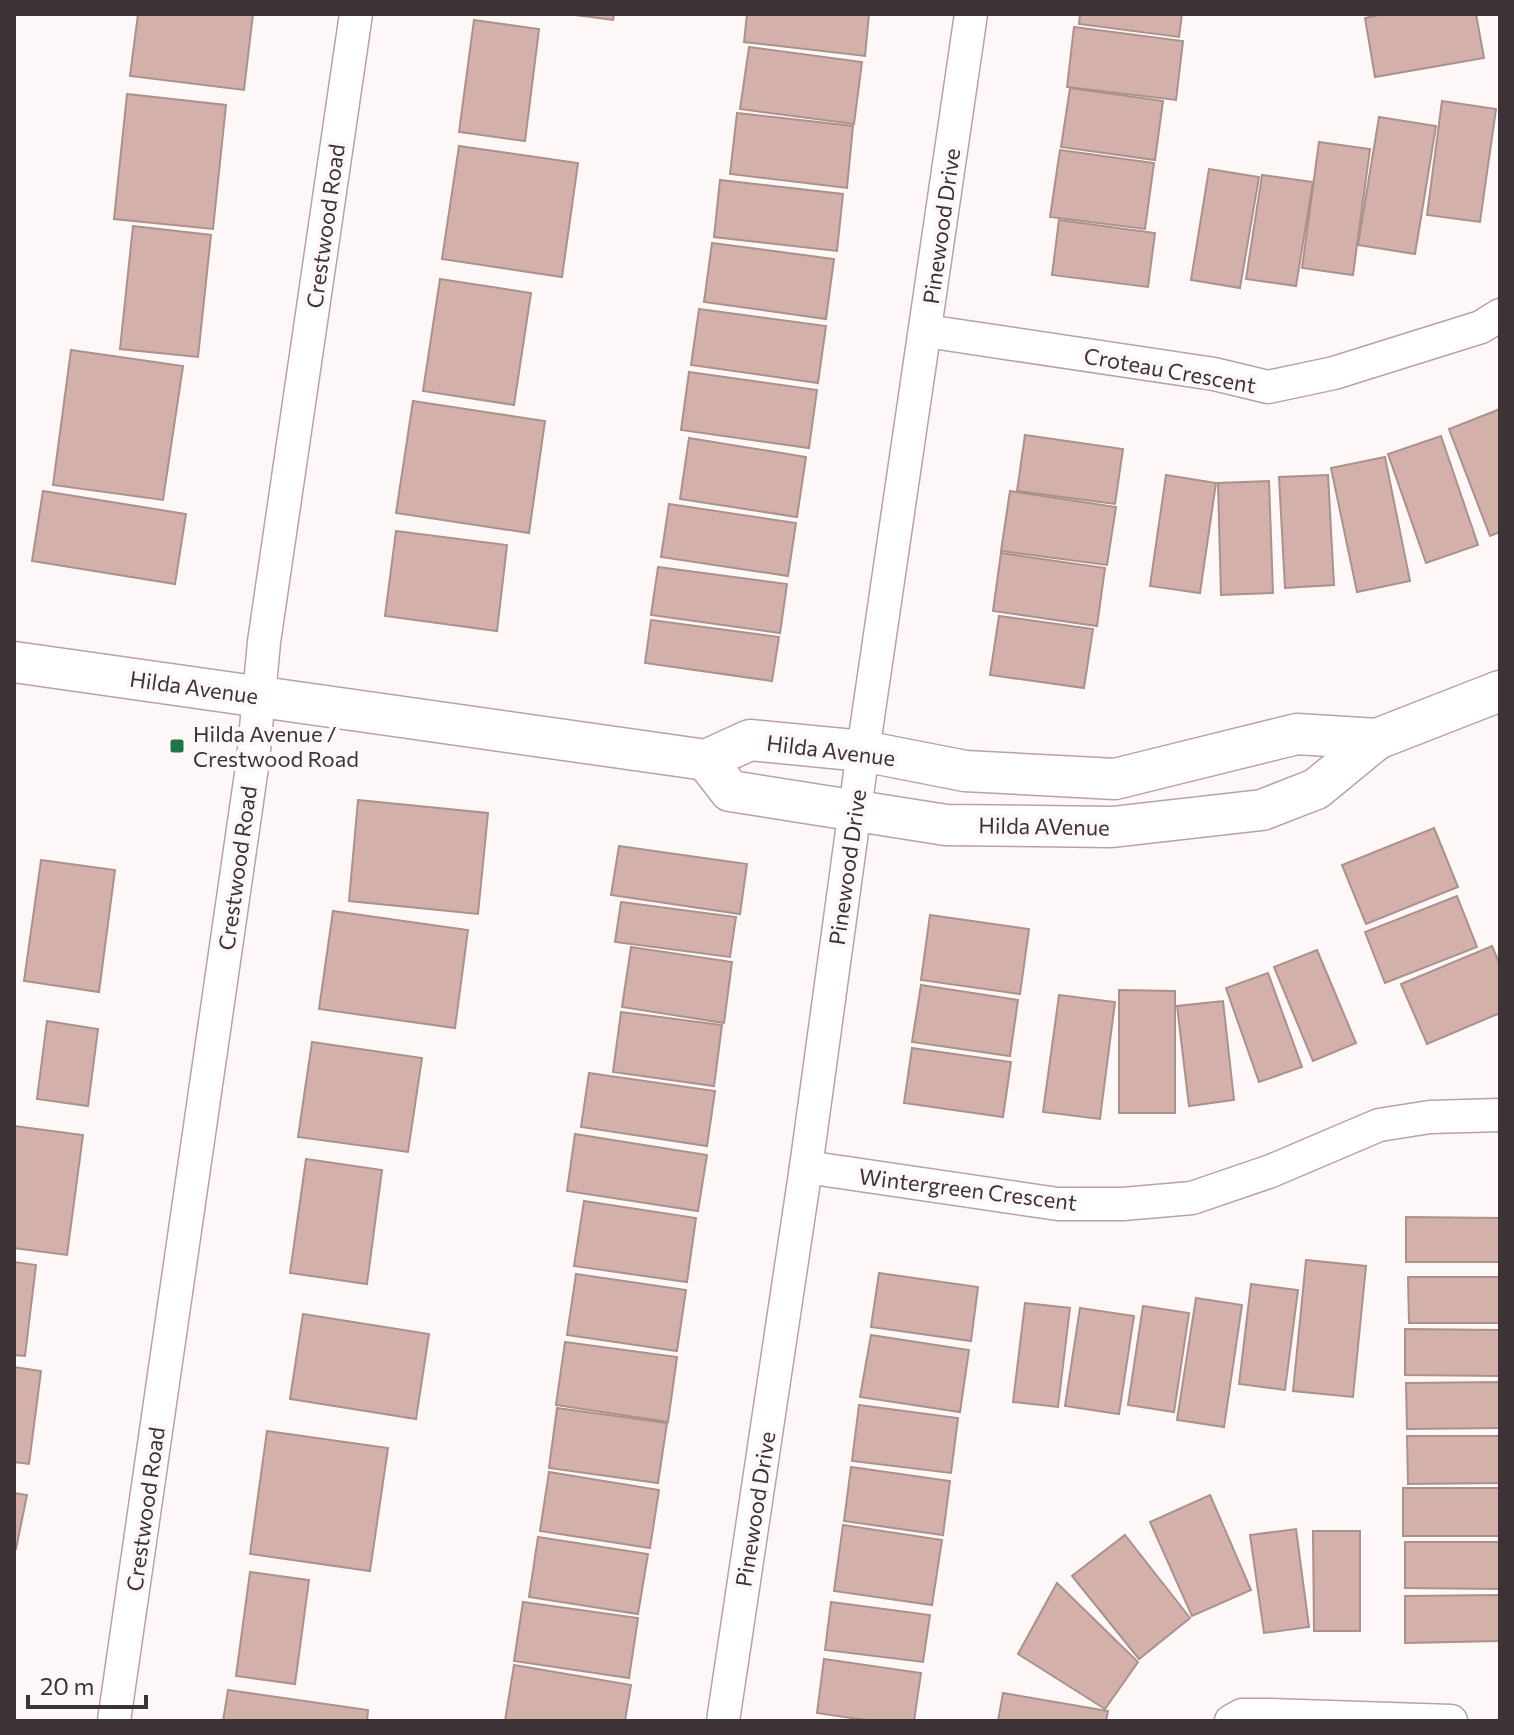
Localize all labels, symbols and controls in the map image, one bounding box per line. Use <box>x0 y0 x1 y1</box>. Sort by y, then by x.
street label: Crestwood Road <box>300 142 350 310</box>
street label: Pinewood Drive <box>917 146 965 306</box>
street label: Croteau Crescent <box>1082 342 1258 398</box>
street label: Hilda Avenue <box>128 665 260 709</box>
place label: Hilda Avenue / Crestwood Road <box>193 720 359 772</box>
street label: Hilda Avenue <box>765 729 897 771</box>
marker: Hilda Avenue / Crestwood Road <box>168 737 186 755</box>
street label: Crestwood Road <box>212 784 262 952</box>
street label: Pinewood Drive <box>823 787 871 947</box>
street label: Hilda AVenue <box>978 811 1110 841</box>
street label: Wintergreen Crescent <box>857 1162 1079 1216</box>
street label: Crestwood Road <box>120 1425 170 1593</box>
street label: Pinewood Drive <box>729 1429 781 1589</box>
scale bar <box>28 1659 146 1709</box>
text: 20 m <box>40 1671 94 1700</box>

